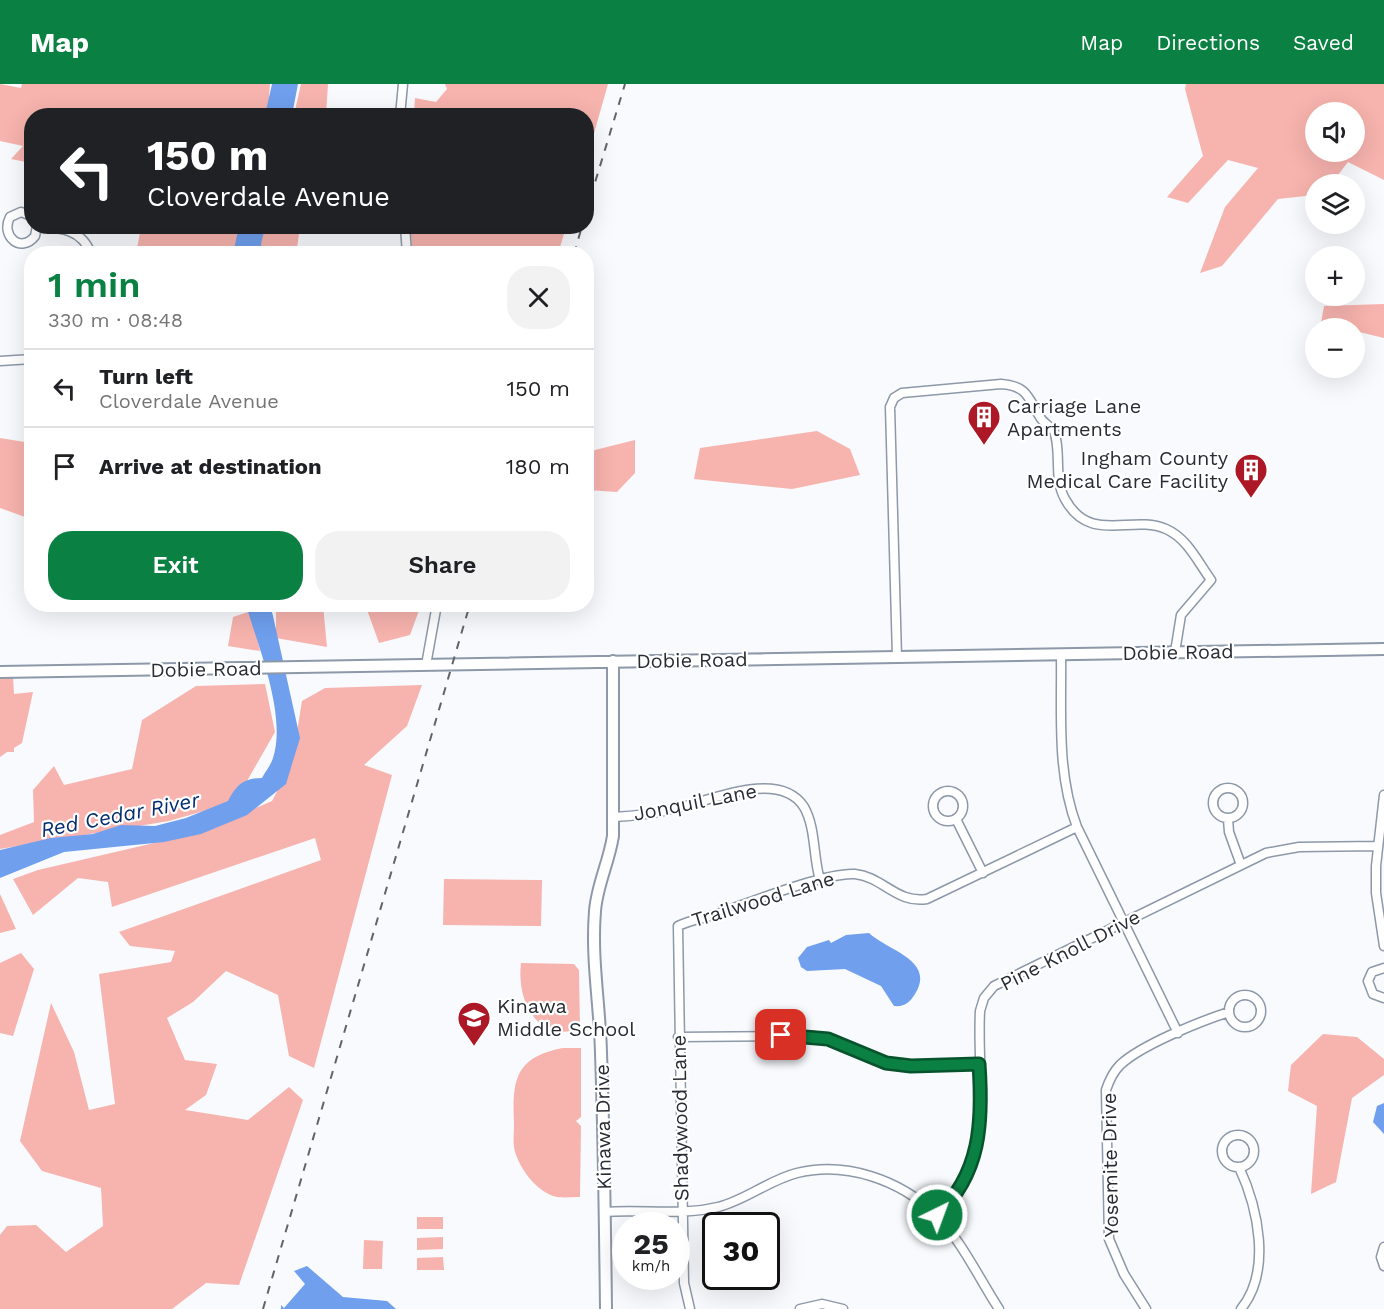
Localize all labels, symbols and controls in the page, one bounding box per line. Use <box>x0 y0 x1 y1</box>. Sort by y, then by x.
text: Map <box>30 26 89 59</box>
text: Map <box>1080 30 1123 55</box>
text: Directions <box>1156 30 1260 55</box>
text: Saved <box>1293 30 1354 55</box>
map controls <box>1305 102 1365 378</box>
button: sound <box>1305 102 1365 162</box>
text: 150 m <box>147 131 268 180</box>
icon: left <box>48 132 126 210</box>
button: layers <box>1305 174 1365 234</box>
text: Cloverdale Avenue <box>147 181 390 213</box>
button: + <box>1305 246 1365 306</box>
text: 1 min <box>48 264 140 306</box>
button: close <box>507 266 570 329</box>
text: 330 m · 08:48 <box>48 308 183 332</box>
button: − <box>1305 318 1365 378</box>
text: Turn left <box>99 364 193 389</box>
icon: left <box>48 372 81 405</box>
text: 150 m <box>506 376 570 401</box>
text: Cloverdale Avenue <box>99 389 279 413</box>
place label: Carriage Lane Apartments <box>1007 394 1141 441</box>
building icon: Carriage Lane Apartments <box>966 399 1002 446</box>
place label: Ingham County Medical Care Facility <box>1027 446 1229 493</box>
icon: arrive <box>48 450 81 483</box>
building icon: Ingham County Medical Care Facility <box>1233 452 1269 499</box>
text: Arrive at destination <box>99 454 322 479</box>
text: 180 m <box>506 454 570 479</box>
button: Exit <box>48 531 303 600</box>
button: Share <box>315 531 570 600</box>
street label: Dobie Road <box>1122 639 1234 665</box>
street label: Dobie Road <box>636 647 748 673</box>
street label: Dobie Road <box>150 656 262 682</box>
street label: Jonquil Lane <box>631 778 759 826</box>
water label: Red Cedar River <box>38 787 202 842</box>
street label: Trailwood Lane <box>689 866 837 932</box>
street label: Pine Knoll Drive <box>996 904 1144 996</box>
place label: Kinawa Middle School <box>497 994 635 1041</box>
school or university icon: Kinawa Middle School <box>456 1000 492 1047</box>
pin <box>755 1009 806 1060</box>
icon: arrive <box>764 1018 797 1051</box>
street label: Shadywood Lane <box>667 1035 693 1201</box>
street label: Kinawa Drive <box>590 1064 616 1190</box>
street label: Yosemite Drive <box>1097 1092 1123 1238</box>
position arrow <box>905 1183 969 1247</box>
speed limit sign: 30 <box>702 1212 780 1290</box>
text: 25 <box>633 1226 669 1261</box>
text: km/h <box>632 1257 670 1275</box>

